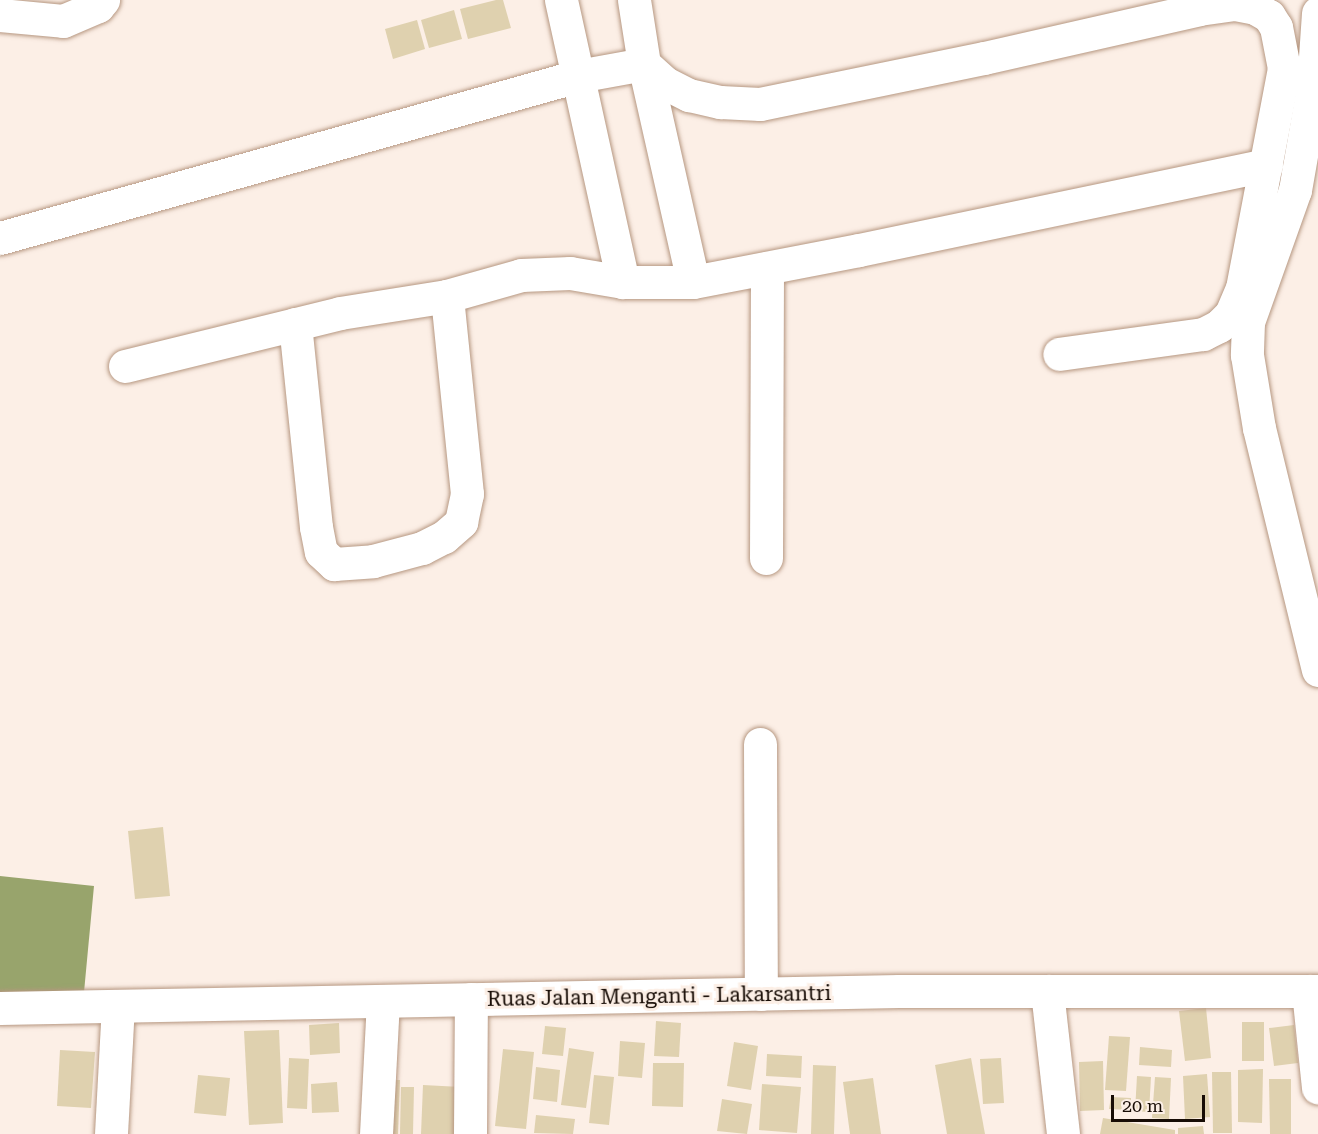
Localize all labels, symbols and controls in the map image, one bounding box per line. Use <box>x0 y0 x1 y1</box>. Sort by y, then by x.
street label: Ruas Jalan Menganti - Lakarsantri <box>487 980 831 1012</box>
scale bar <box>1114 1083 1208 1121</box>
text: 20 m <box>1122 1095 1163 1116</box>

